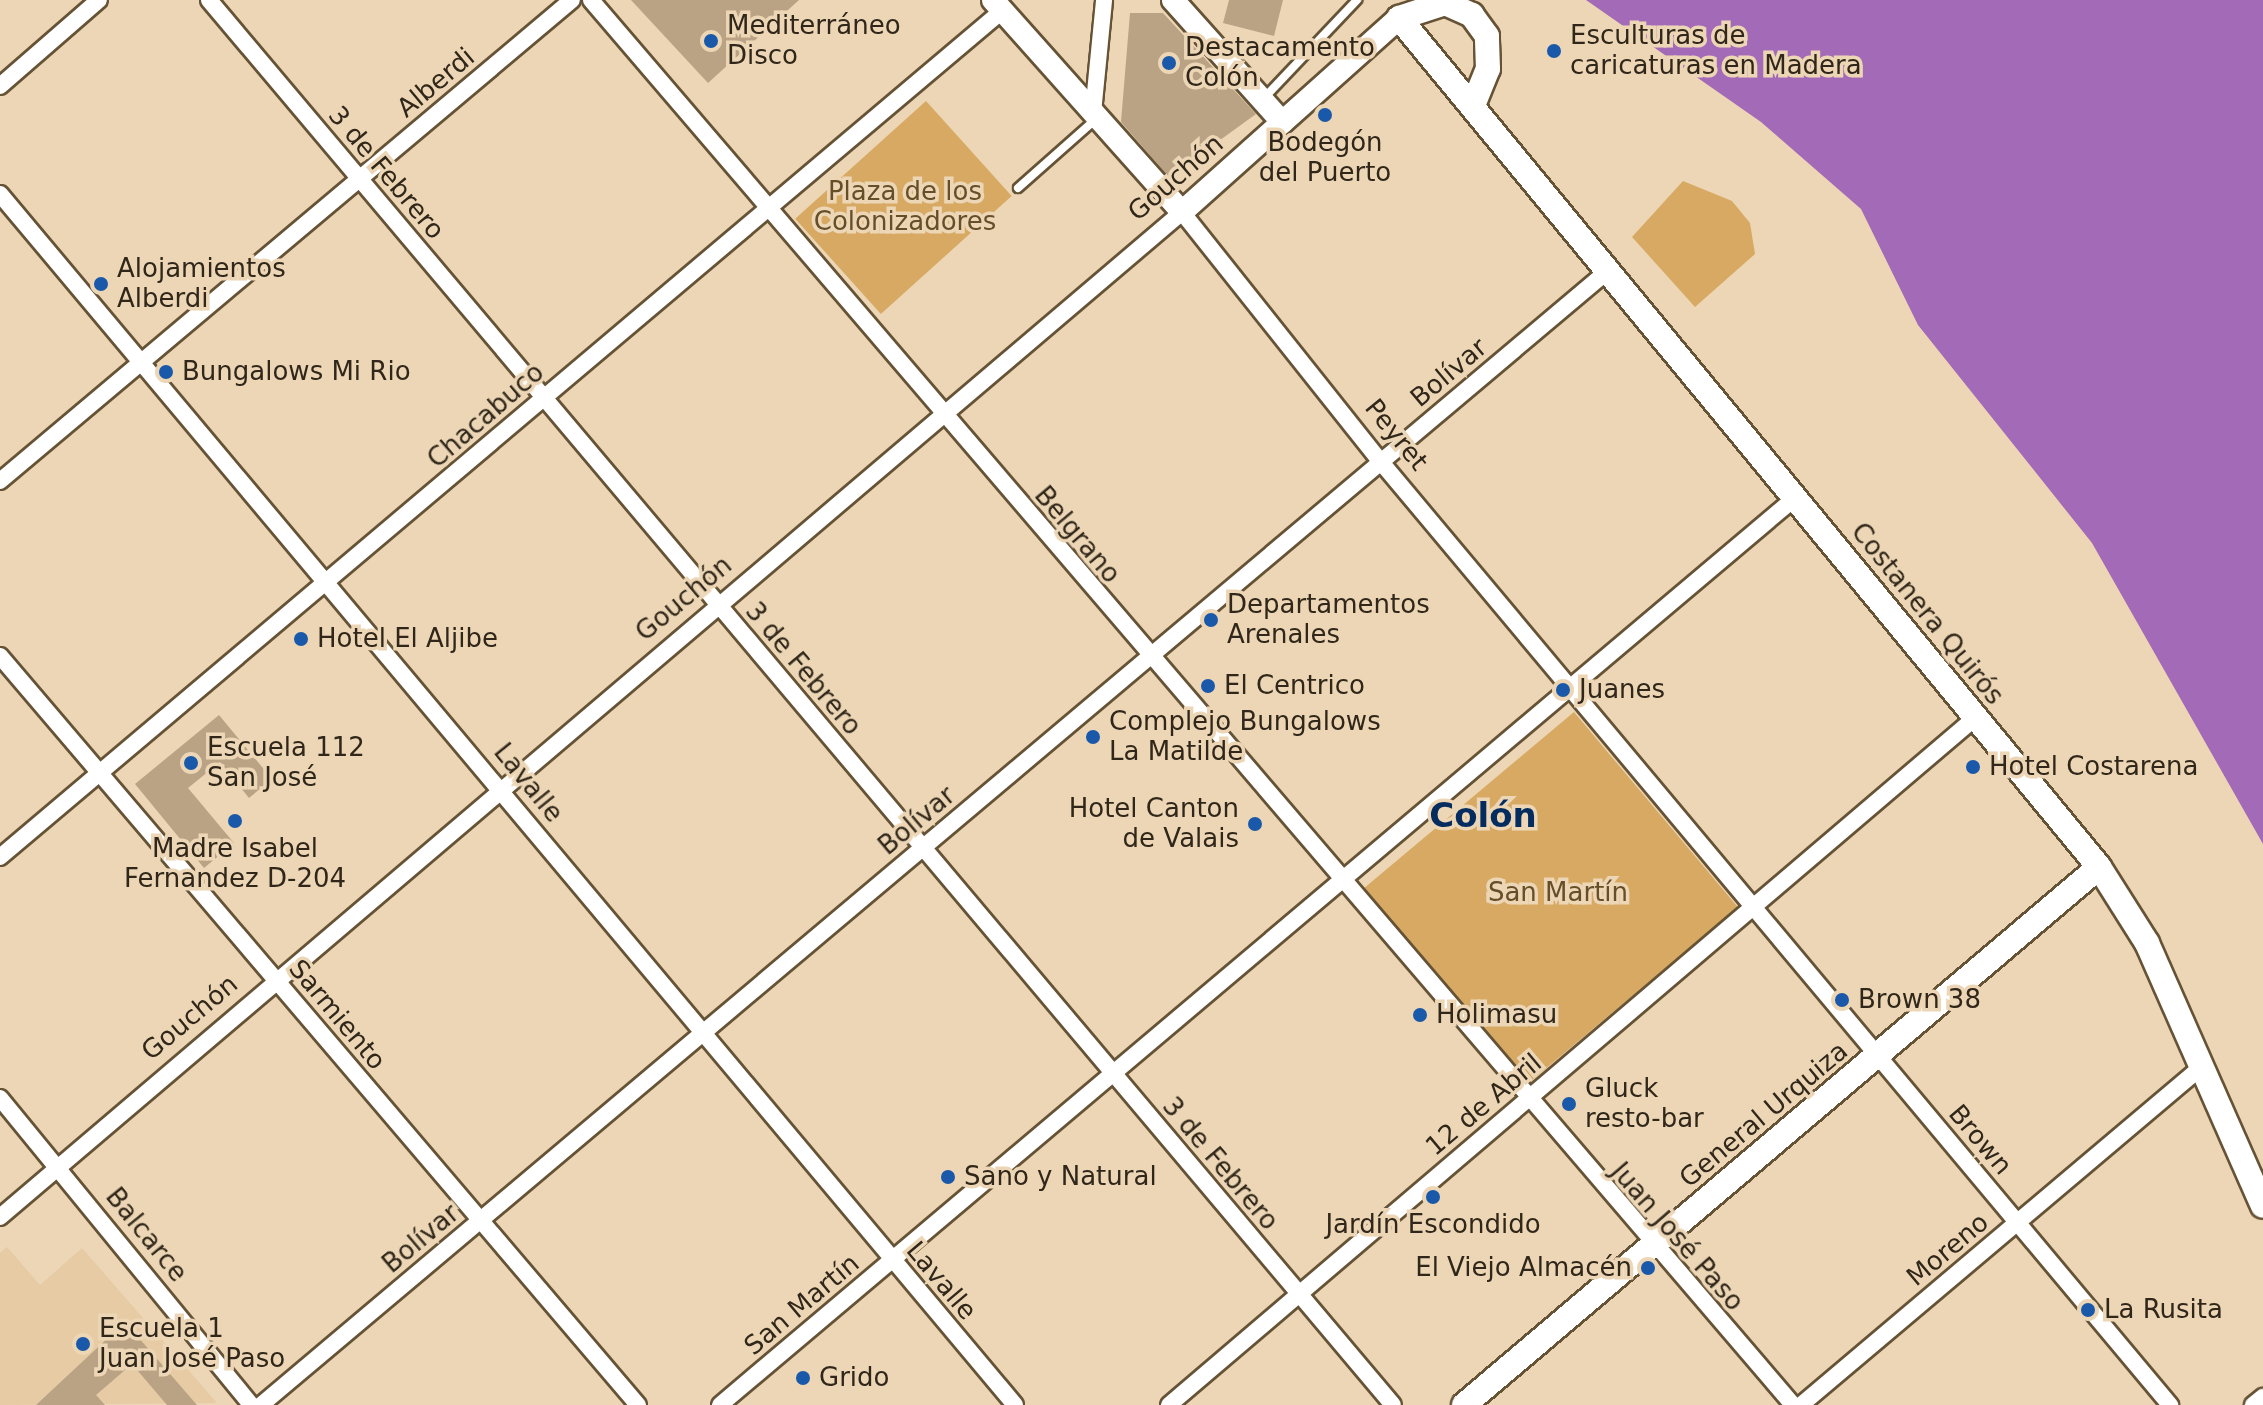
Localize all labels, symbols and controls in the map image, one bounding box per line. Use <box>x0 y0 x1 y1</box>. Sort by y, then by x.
place label: Mediterráneo Disco <box>727 10 901 72</box>
place label: Esculturas de caricaturas en Madera <box>1570 20 1862 82</box>
marker: Mediterráneo Disco <box>702 32 720 50</box>
place label: Destacamento Colón <box>1185 32 1375 94</box>
street label: Alberdi <box>391 42 481 124</box>
marker: Esculturas de caricaturas en Madera <box>1545 42 1563 60</box>
marker: Destacamento Colón <box>1160 54 1178 72</box>
street label: 3 de Febrero <box>321 100 451 246</box>
marker: Bodegón del Puerto <box>1316 106 1334 124</box>
place label: Bodegón del Puerto <box>1259 127 1391 188</box>
street label: Gouchón <box>1122 128 1230 228</box>
park label: Plaza de los Colonizadores <box>814 176 996 238</box>
place label: Alojamientos Alberdi <box>117 253 286 314</box>
marker: Alojamientos Alberdi <box>92 275 110 293</box>
street label: Bolívar <box>1404 332 1494 414</box>
place label: Bungalows Mi Rio <box>182 356 411 388</box>
street label: Chacabuco <box>421 357 551 475</box>
marker: Bungalows Mi Rio <box>157 363 175 381</box>
street label: Peyret <box>1358 393 1434 477</box>
street label: Belgrano <box>1028 480 1126 590</box>
street label: Costanera Quirós <box>1844 517 2010 711</box>
street label: Gouchón <box>630 550 738 648</box>
place label: Departamentos Arenales <box>1227 589 1430 650</box>
street label: 3 de Febrero <box>738 596 868 742</box>
marker: Departamentos Arenales <box>1202 611 1220 629</box>
place label: Hotel El Aljibe <box>317 623 498 655</box>
marker: Hotel El Aljibe <box>292 630 310 648</box>
place label: El Centrico <box>1224 670 1365 702</box>
place label: Juanes <box>1579 674 1665 706</box>
marker: El Centrico <box>1199 677 1217 695</box>
marker: Juanes <box>1554 681 1572 699</box>
place label: Complejo Bungalows La Matilde <box>1109 706 1381 768</box>
marker: Complejo Bungalows La Matilde <box>1084 728 1102 746</box>
place label: Escuela 112 San José <box>207 732 365 794</box>
street label: Lavalle <box>487 737 569 829</box>
place label: Hotel Costarena <box>1989 751 2198 783</box>
marker: Escuela 112 San José <box>182 754 200 772</box>
marker: Hotel Costarena <box>1964 758 1982 776</box>
street label: Bolívar <box>872 780 962 862</box>
place label: Hotel Canton de Valais <box>1069 793 1239 854</box>
district label: Colón <box>1429 796 1537 836</box>
marker: Madre Isabel Fernandez D-204 <box>226 812 244 830</box>
marker: Hotel Canton de Valais <box>1246 815 1264 833</box>
place label: Madre Isabel Fernandez D-204 <box>124 833 346 894</box>
park label: San Martín <box>1488 877 1628 909</box>
street label: Sarmiento <box>282 954 392 1076</box>
street label: Gouchón <box>136 969 244 1067</box>
place label: Brown 38 <box>1858 984 1981 1016</box>
marker: Brown 38 <box>1833 991 1851 1009</box>
place label: Holimasu <box>1436 999 1557 1031</box>
marker: Holimasu <box>1411 1006 1429 1024</box>
street label: General Urquiza <box>1674 1036 1854 1194</box>
street label: 12 de Abril <box>1420 1048 1548 1162</box>
place label: Gluck resto-bar <box>1585 1073 1704 1134</box>
street label: 3 de Febrero <box>1155 1091 1285 1237</box>
marker: Gluck resto-bar <box>1560 1095 1578 1113</box>
street label: Brown <box>1942 1099 2018 1181</box>
street label: Juan José Paso <box>1604 1157 1750 1317</box>
place label: Sano y Natural <box>964 1161 1157 1193</box>
marker: Sano y Natural <box>939 1168 957 1186</box>
street label: Balcarce <box>99 1182 193 1288</box>
marker: Jardín Escondido <box>1424 1188 1442 1206</box>
street label: Bolívar <box>376 1198 466 1280</box>
street label: Moreno <box>1901 1207 1995 1293</box>
place label: Jardín Escondido <box>1325 1209 1541 1241</box>
street label: Lavalle <box>899 1236 983 1326</box>
street label: San Martín <box>738 1248 866 1362</box>
place label: El Viejo Almacén <box>1415 1252 1632 1284</box>
marker: El Viejo Almacén <box>1639 1259 1657 1277</box>
place label: La Rusita <box>2104 1294 2223 1326</box>
marker: La Rusita <box>2079 1301 2097 1319</box>
place label: Escuela 1 Juan José Paso <box>99 1313 285 1374</box>
marker: Escuela 1 Juan José Paso <box>74 1335 92 1353</box>
place label: Grido <box>819 1362 889 1394</box>
marker: Grido <box>794 1369 812 1387</box>

